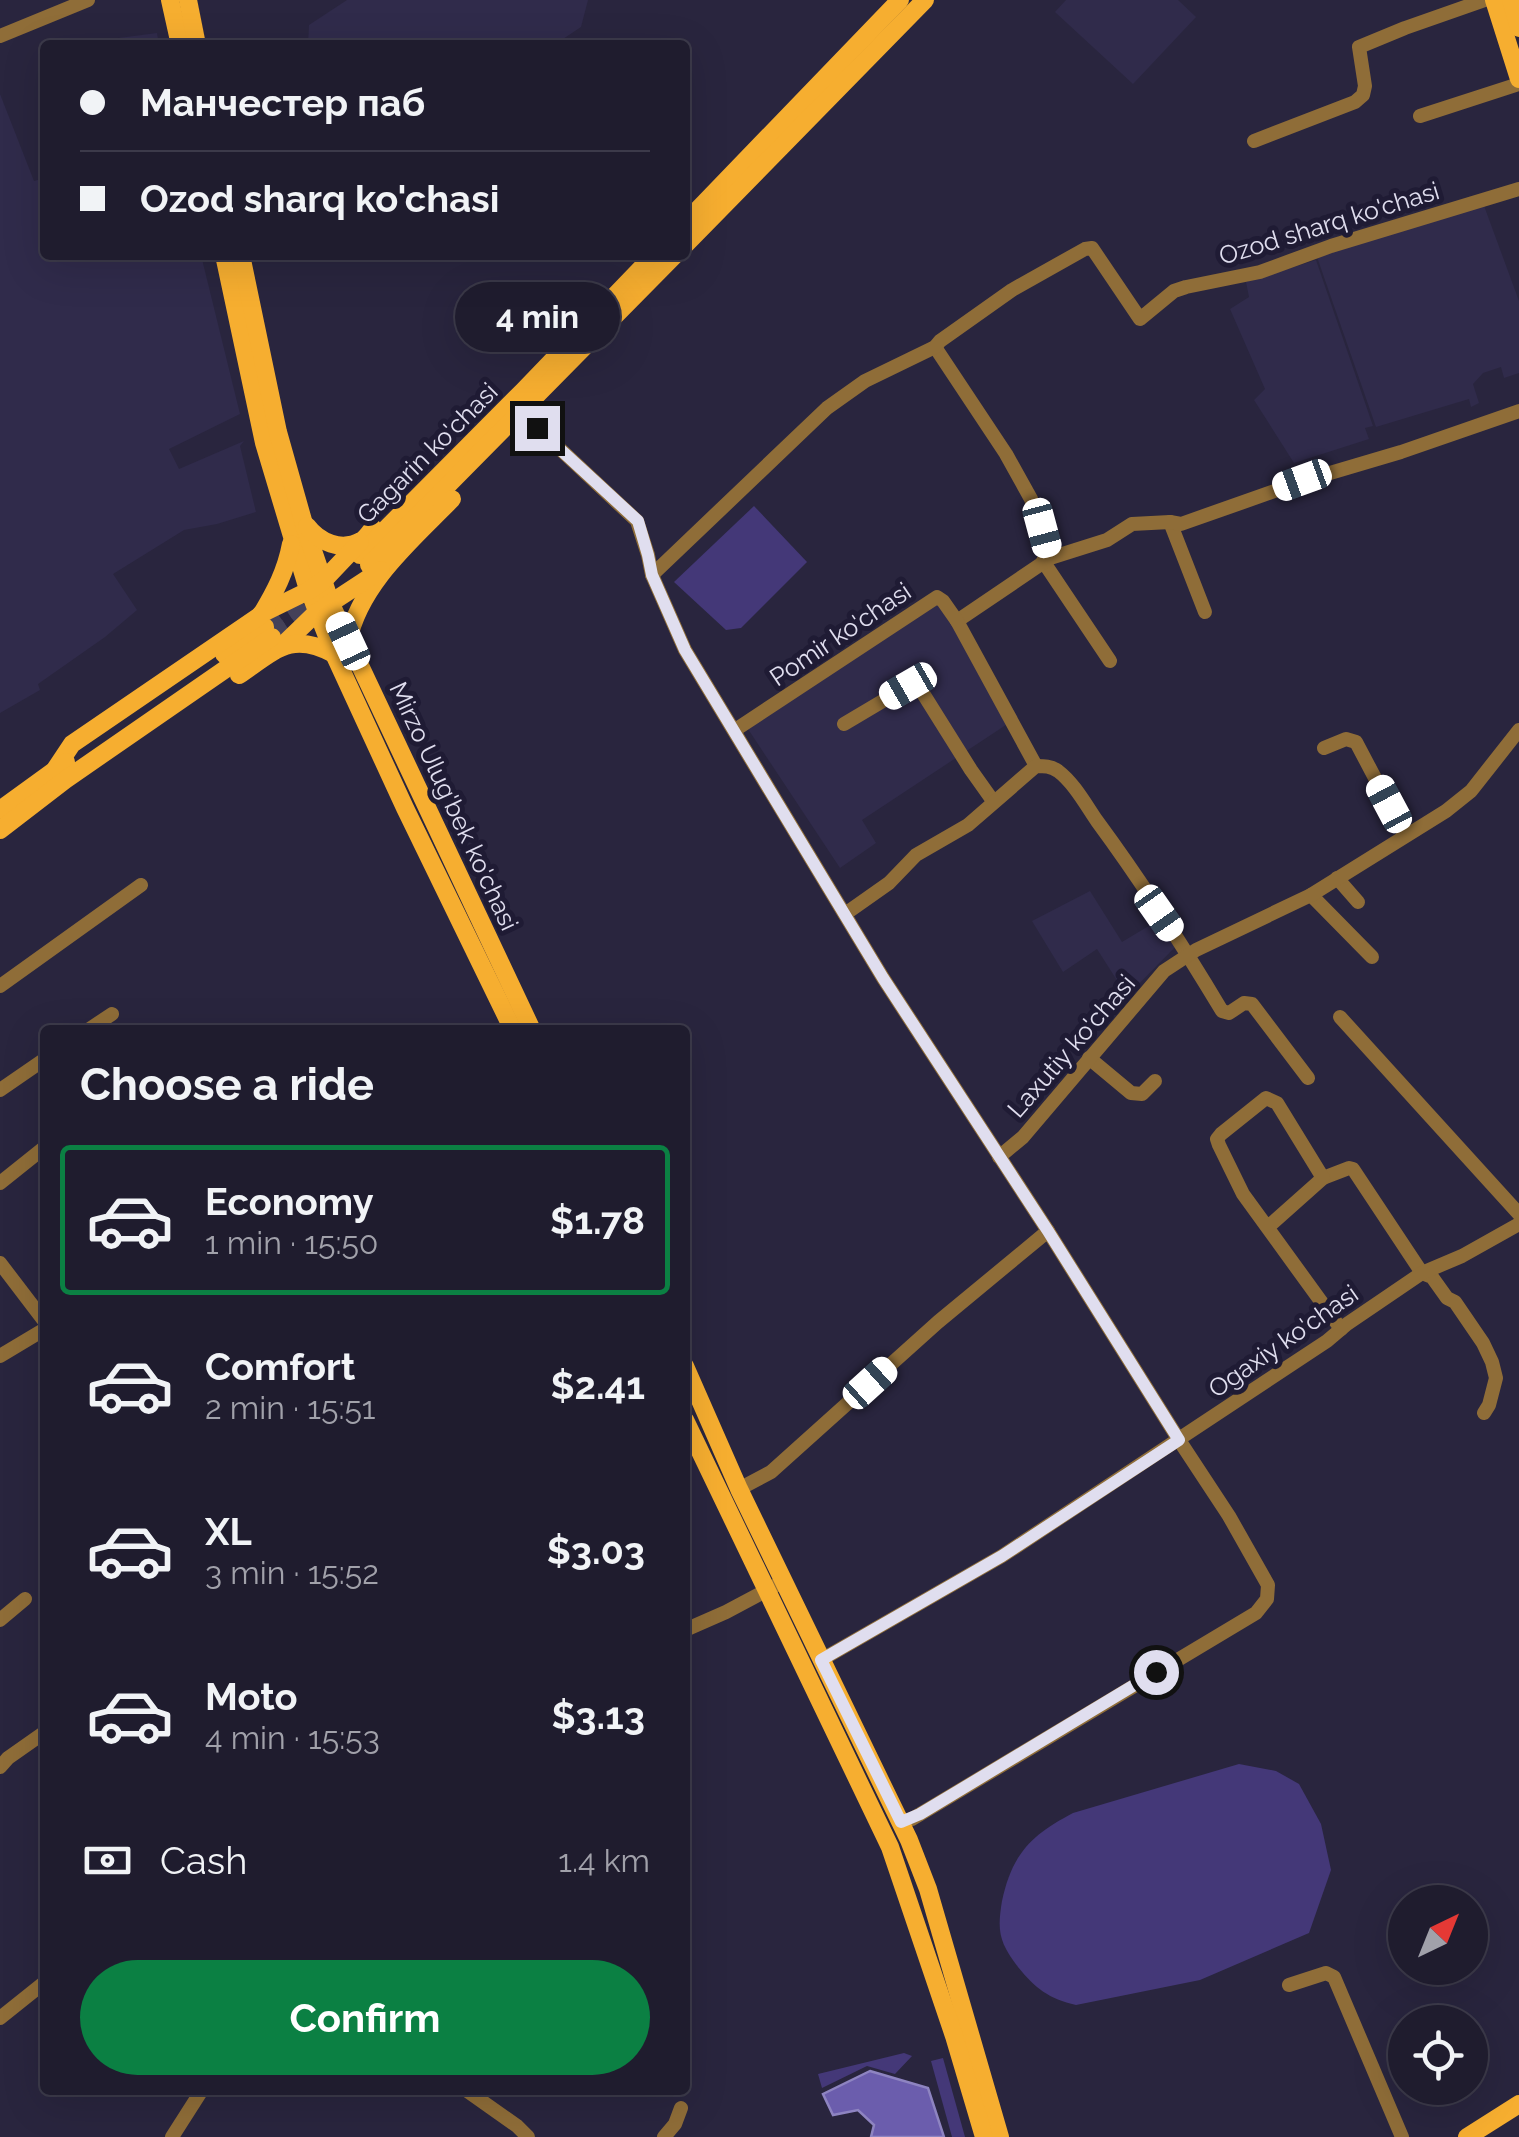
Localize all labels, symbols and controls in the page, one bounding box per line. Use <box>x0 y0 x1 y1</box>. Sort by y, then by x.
text: Манчестер паб <box>140 80 425 125</box>
street label: Ozod sharq ko'chasi <box>1215 175 1443 271</box>
text: Ozod sharq ko'chasi <box>140 176 499 221</box>
callout: 4 min <box>454 283 620 353</box>
text: 4 min <box>496 298 579 335</box>
street label: Gagarin ko'chasi <box>350 376 504 530</box>
route end <box>515 406 560 451</box>
car <box>1269 456 1335 504</box>
car <box>1020 495 1064 561</box>
street label: Pomir ko'chasi <box>764 576 916 692</box>
car <box>322 607 374 675</box>
car <box>875 658 941 714</box>
street label: Mirzo Ulug'bek ko'chasi <box>383 677 525 935</box>
car <box>1362 770 1416 838</box>
car <box>1130 880 1188 946</box>
street label: Laxutiy ko'chasi <box>1001 968 1141 1124</box>
text: Choose a ride <box>80 1058 374 1111</box>
icon: car <box>85 1175 175 1265</box>
text: Economy <box>205 1179 374 1224</box>
text: $1.78 <box>550 1198 645 1243</box>
text: 1 min · 15:50 <box>205 1224 378 1261</box>
street label: Ogaxiy ko'chasi <box>1202 1278 1364 1404</box>
icon: car <box>85 1340 175 1430</box>
text: Comfort <box>205 1344 355 1389</box>
car <box>838 1352 902 1414</box>
text: $2.41 <box>550 1363 645 1408</box>
text: 2 min · 15:51 <box>205 1389 376 1426</box>
icon: car <box>85 1505 175 1595</box>
text: XL <box>205 1509 252 1554</box>
text: $3.03 <box>547 1528 645 1573</box>
text: 3 min · 15:52 <box>205 1554 379 1591</box>
route start <box>1134 1650 1179 1695</box>
icon: car <box>85 1670 175 1760</box>
text: Moto <box>205 1674 298 1719</box>
text: $3.13 <box>551 1693 645 1738</box>
text: 4 min · 15:53 <box>205 1719 380 1756</box>
icon: cash <box>80 1833 135 1888</box>
text: Cash <box>160 1838 247 1883</box>
text: 1.4 km <box>558 1842 650 1879</box>
north arrow <box>1388 1885 1488 1985</box>
map controls <box>1388 1885 1488 2105</box>
button: Confirm <box>80 1960 650 2075</box>
button: locate <box>1388 2005 1488 2105</box>

